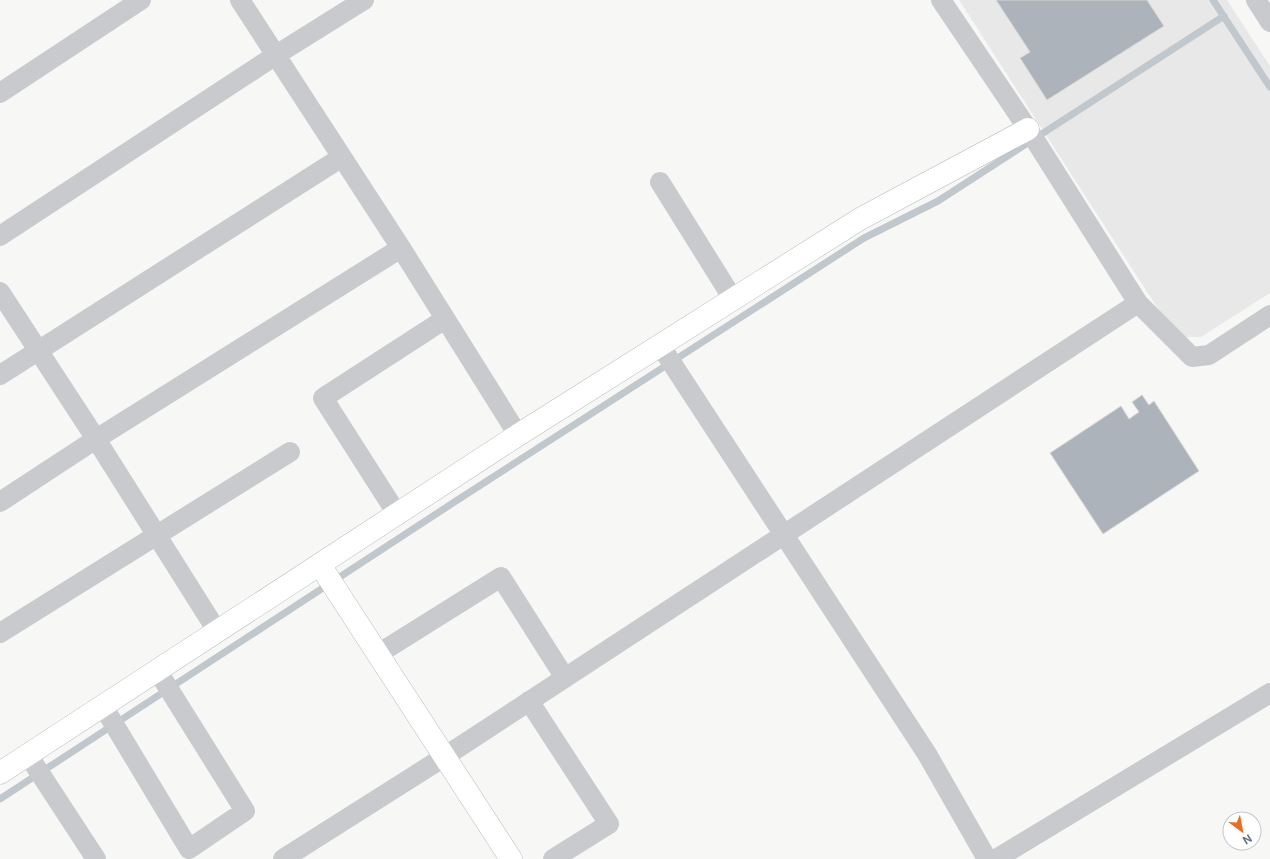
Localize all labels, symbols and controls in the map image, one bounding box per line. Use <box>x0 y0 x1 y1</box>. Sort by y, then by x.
north arrow <box>1222 811 1262 851</box>
text: N <box>1240 831 1255 848</box>

